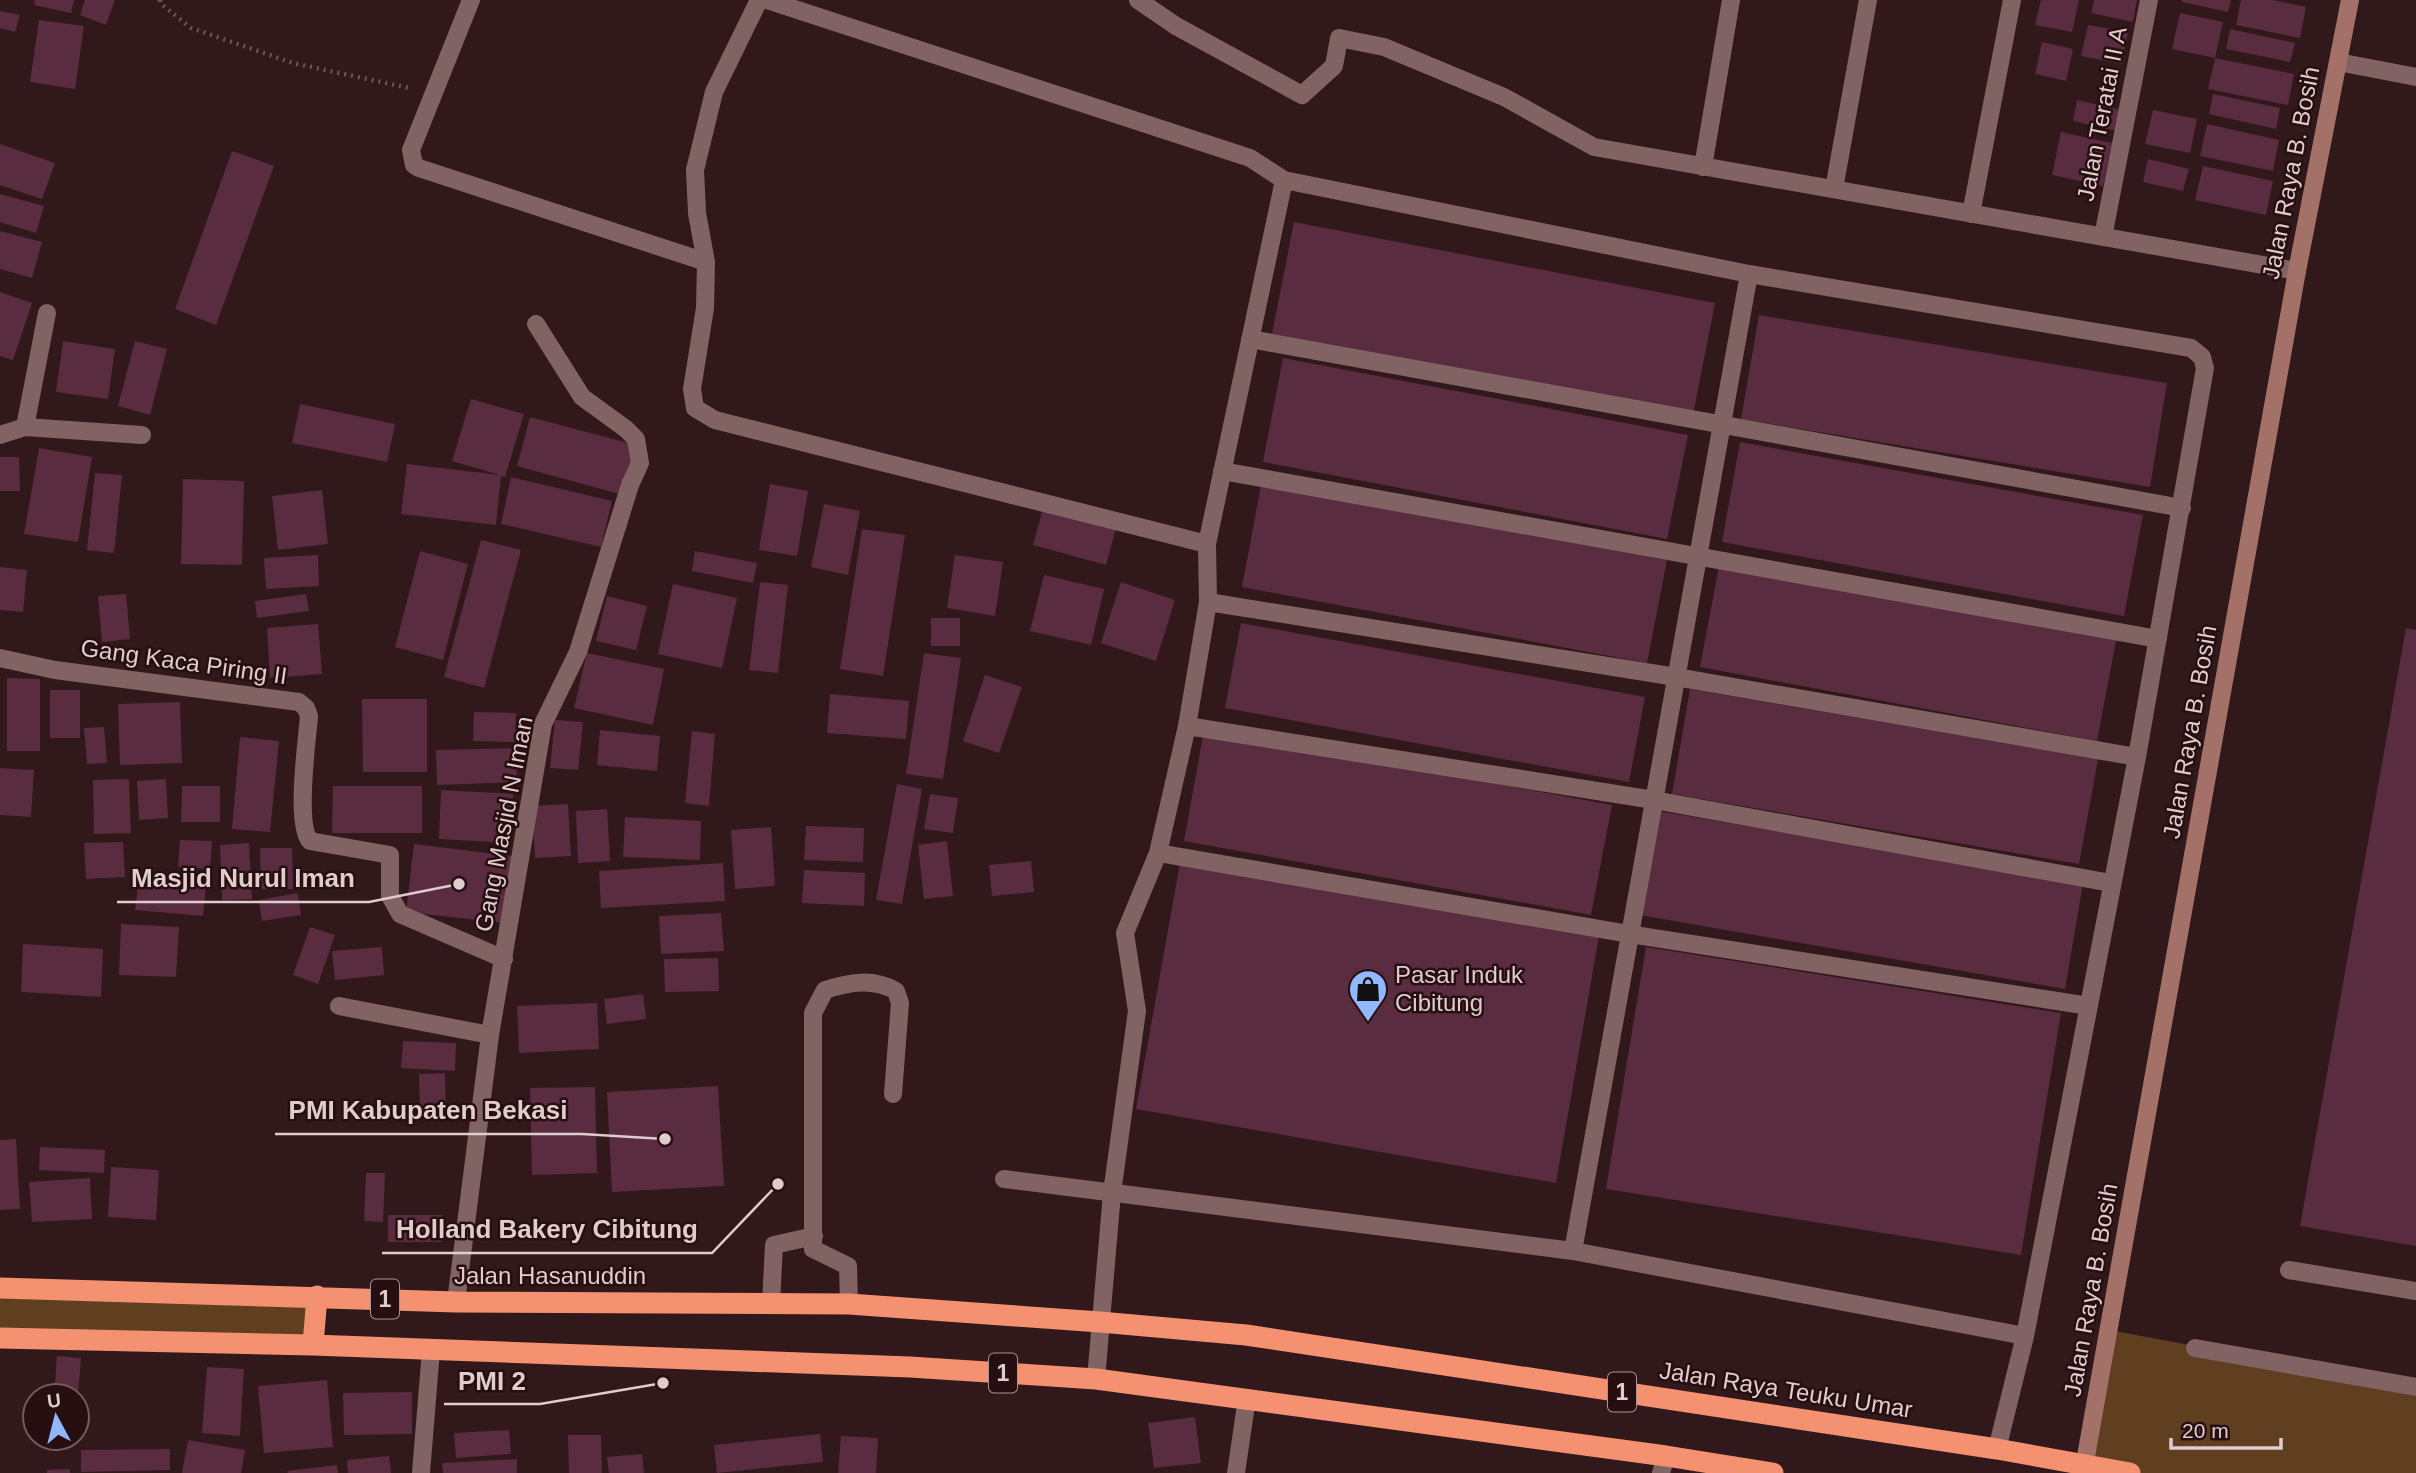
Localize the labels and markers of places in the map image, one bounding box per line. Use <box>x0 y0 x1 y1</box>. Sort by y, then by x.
callout: Masjid Nurul Iman <box>117 855 369 902</box>
place label: Pasar Induk Cibitung <box>1395 961 1524 1016</box>
shop icon: Pasar Induk Cibitung <box>1347 968 1389 1023</box>
callout: PMI Kabupaten Bekasi <box>275 1087 582 1134</box>
callout: Holland Bakery Cibitung <box>382 1206 712 1253</box>
callout: PMI 2 <box>444 1357 540 1404</box>

